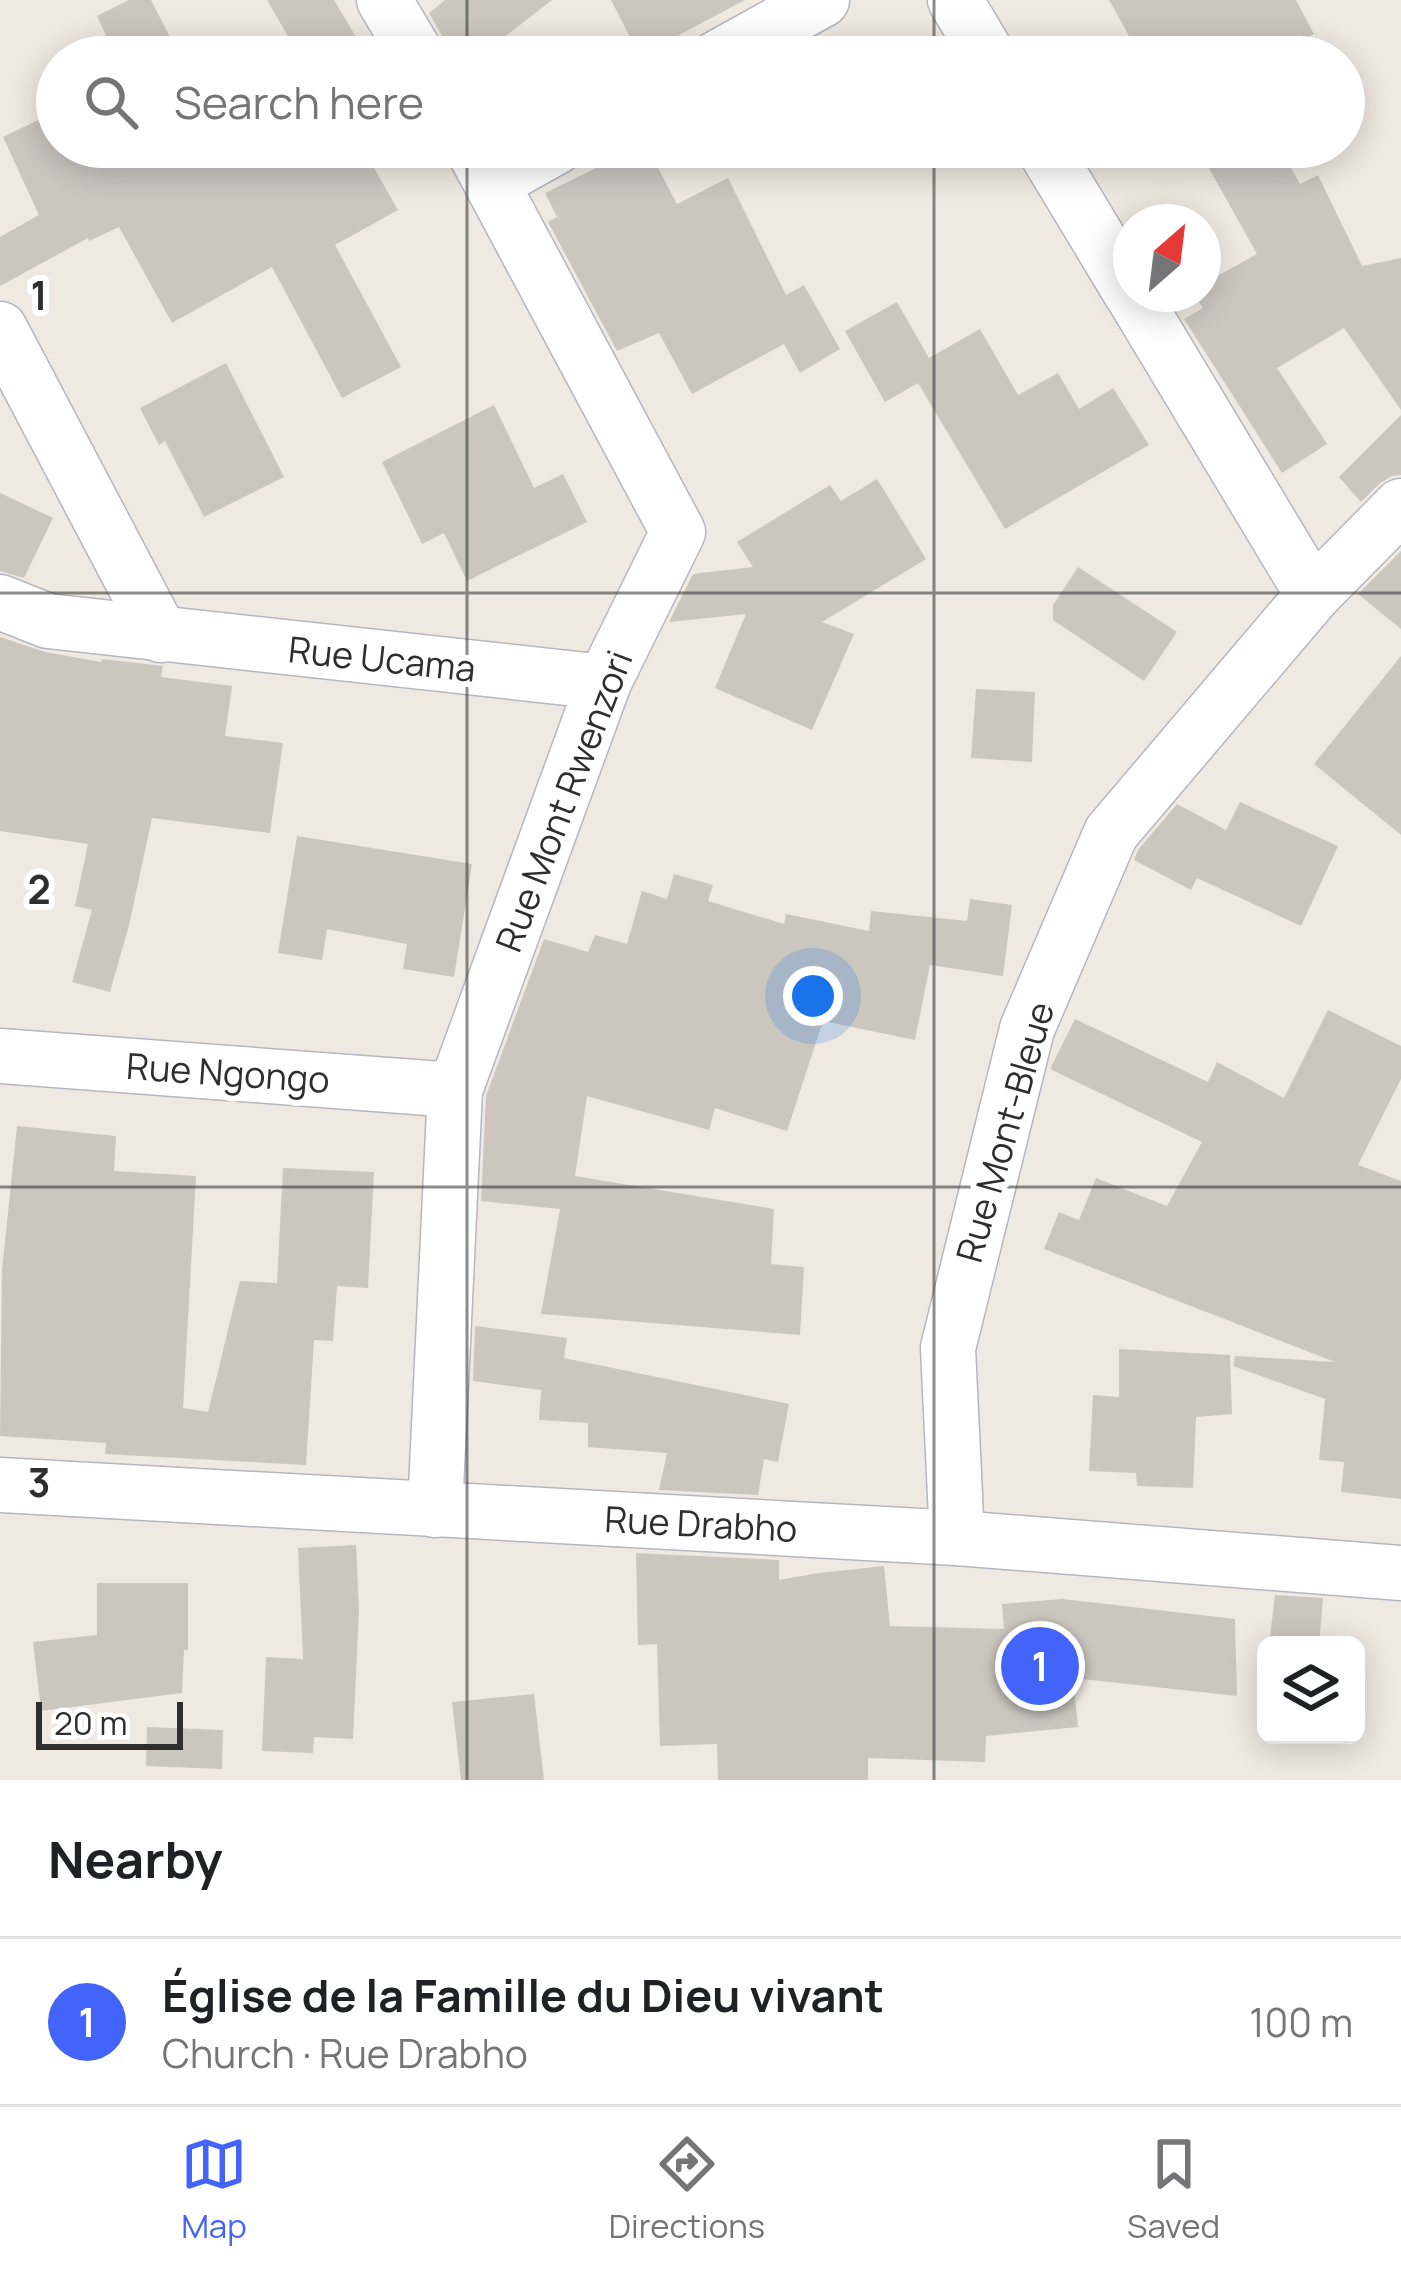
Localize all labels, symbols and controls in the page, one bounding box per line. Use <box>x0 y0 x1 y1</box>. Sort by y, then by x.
search box <box>36 36 1365 168</box>
icon: search <box>78 69 144 135</box>
text: Search here <box>174 71 424 133</box>
north arrow <box>1113 204 1221 312</box>
text: 1 <box>30 268 48 322</box>
street label: Rue Ucama <box>286 624 478 693</box>
street label: Rue Mont Rwenzori <box>484 643 644 958</box>
text: 2 <box>27 862 51 916</box>
your location <box>783 966 843 1026</box>
street label: Rue Mont-Bleue <box>944 996 1065 1268</box>
street label: Rue Ngongo <box>125 1041 331 1104</box>
text: 3 <box>28 1455 50 1509</box>
street label: Rue Drabho <box>604 1494 799 1553</box>
pin: 1 <box>1001 1621 1079 1711</box>
map controls <box>1257 1636 1365 1744</box>
button: layers <box>1257 1636 1365 1744</box>
scale bar <box>36 1696 183 1749</box>
text: 20 m <box>54 1700 128 1745</box>
text: Nearby <box>48 1824 223 1893</box>
text: Église de la Famille du Dieu vivant <box>162 1964 884 2026</box>
text: 1 <box>78 1995 96 2049</box>
text: 100 m <box>1249 1995 1353 2049</box>
text: Church · Rue Drabho <box>162 2026 528 2080</box>
tab: Map <box>181 2131 247 2248</box>
tab: Directions <box>609 2131 765 2248</box>
tab: Saved <box>1127 2131 1220 2248</box>

